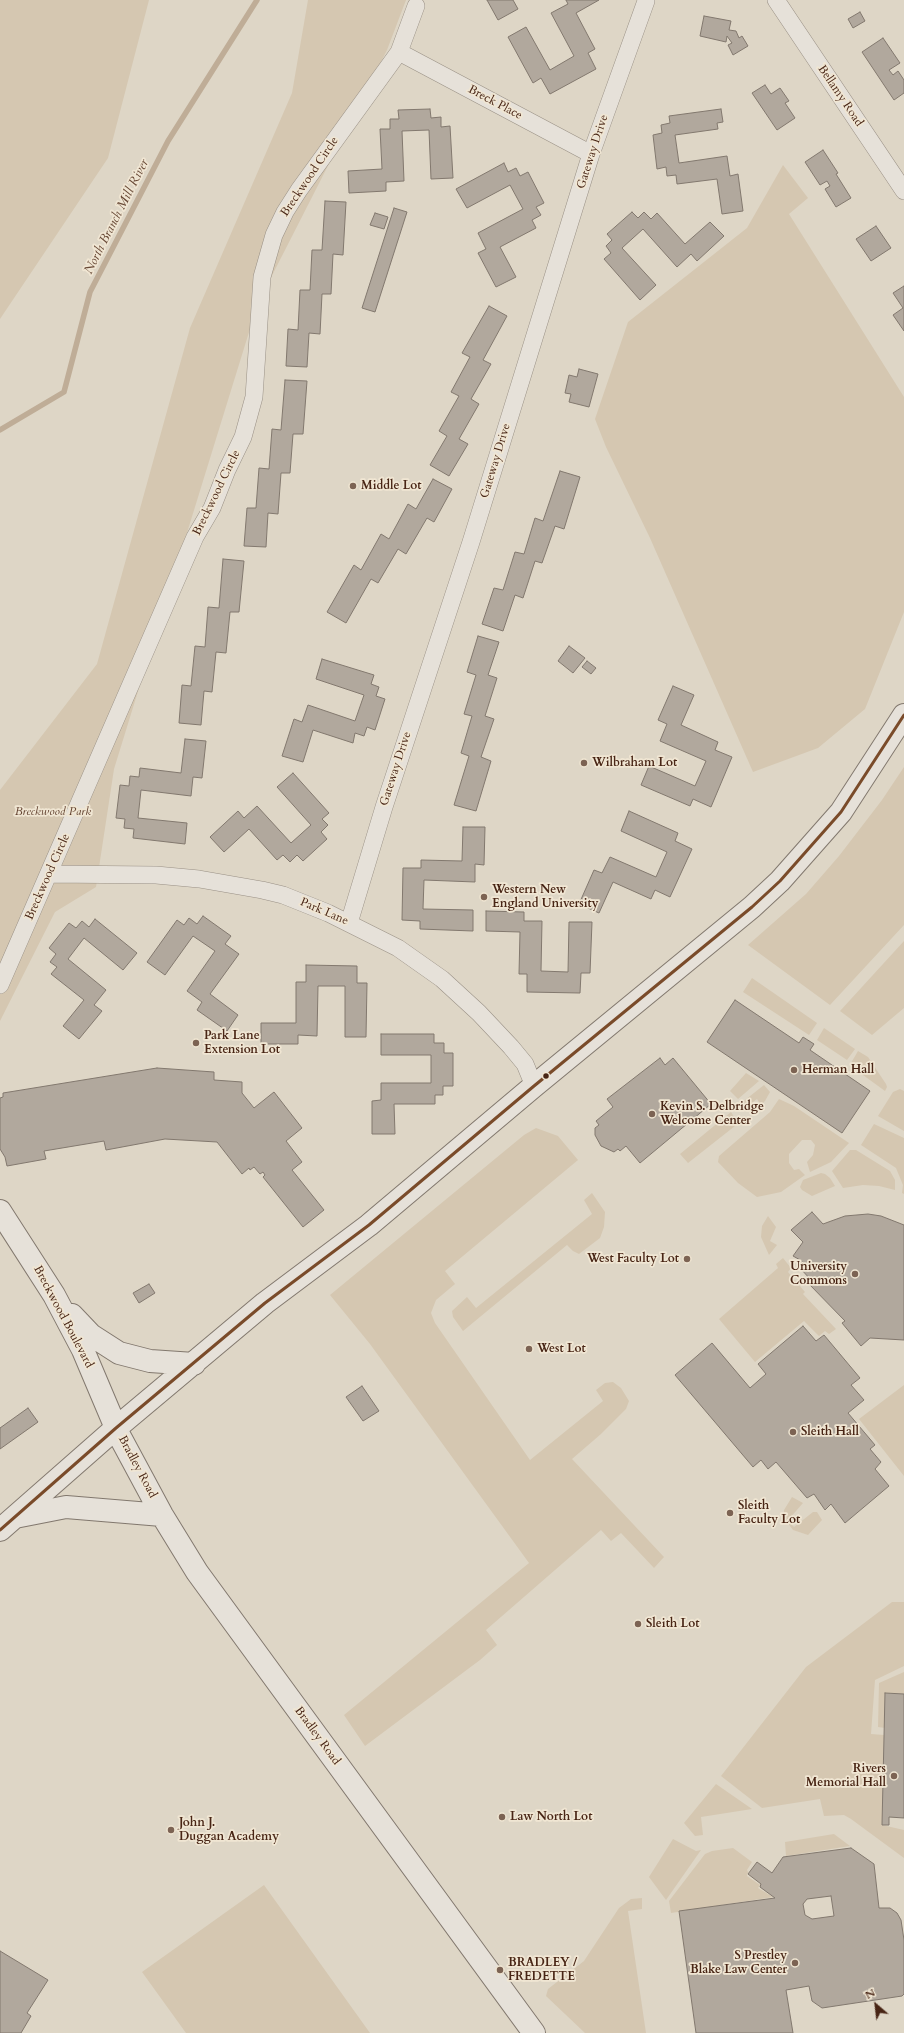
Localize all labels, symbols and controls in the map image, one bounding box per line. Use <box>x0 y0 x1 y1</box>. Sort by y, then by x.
street label: Bellamy Road <box>814 63 866 129</box>
street label: Breck Place <box>465 83 525 123</box>
street label: Gateway Drive <box>574 113 612 191</box>
street label: Breckwood Circle <box>278 134 342 220</box>
water label: North Branch Mill River <box>81 157 153 277</box>
street label: Gateway Drive <box>478 422 514 500</box>
street label: Breckwood Circle <box>190 448 244 538</box>
place label: Middle Lot <box>361 479 422 493</box>
marker: Middle Lot <box>348 481 358 491</box>
street label: Gateway Drive <box>377 730 415 808</box>
place label: Wilbraham Lot <box>592 756 677 770</box>
marker: Wilbraham Lot <box>579 758 589 768</box>
park label: Breckwood Park <box>15 805 91 819</box>
street label: Breckwood Circle <box>23 832 73 922</box>
place label: Western New England University <box>492 883 599 911</box>
marker: Western New England University <box>479 892 489 902</box>
street label: Park Lane <box>298 895 350 929</box>
place label: Park Lane Extension Lot <box>204 1029 280 1057</box>
marker: Park Lane Extension Lot <box>191 1038 201 1048</box>
place label: Herman Hall <box>802 1063 874 1077</box>
marker: Herman Hall <box>789 1065 799 1075</box>
unlabelled marker <box>541 1071 551 1081</box>
place label: Kevin S. Delbridge Welcome Center <box>660 1100 764 1128</box>
marker: Kevin S. Delbridge Welcome Center <box>647 1109 657 1119</box>
place label: West Faculty Lot <box>587 1252 679 1266</box>
marker: West Faculty Lot <box>682 1254 692 1264</box>
place label: University Commons <box>790 1260 847 1288</box>
street label: Breckwood Boulevard <box>30 1263 96 1371</box>
marker: University Commons <box>850 1269 860 1279</box>
place label: West Lot <box>537 1342 586 1356</box>
marker: West Lot <box>524 1344 534 1354</box>
place label: Sleith Hall <box>801 1425 859 1439</box>
marker: Sleith Hall <box>788 1427 798 1437</box>
street label: Bradley Road <box>115 1433 159 1501</box>
place label: Sleith Faculty Lot <box>738 1499 800 1527</box>
marker: Sleith Faculty Lot <box>725 1508 735 1518</box>
place label: Sleith Lot <box>646 1617 699 1631</box>
marker: Sleith Lot <box>633 1619 643 1629</box>
street label: Bradley Road <box>291 1704 343 1768</box>
place label: Rivers Memorial Hall <box>806 1762 886 1790</box>
marker: Rivers Memorial Hall <box>889 1771 899 1781</box>
place label: Law North Lot <box>510 1810 592 1824</box>
marker: Law North Lot <box>497 1812 507 1822</box>
place label: John J. Duggan Academy <box>179 1816 279 1844</box>
marker: John J. Duggan Academy <box>166 1825 176 1835</box>
place label: S Prestley Blake Law Center <box>690 1949 787 1977</box>
place label: BRADLEY / FREDETTE <box>508 1956 577 1984</box>
marker: S Prestley Blake Law Center <box>790 1958 800 1968</box>
marker: BRADLEY / FREDETTE <box>495 1965 505 1975</box>
north arrow <box>856 1985 896 2025</box>
text: N <box>862 1985 878 2003</box>

